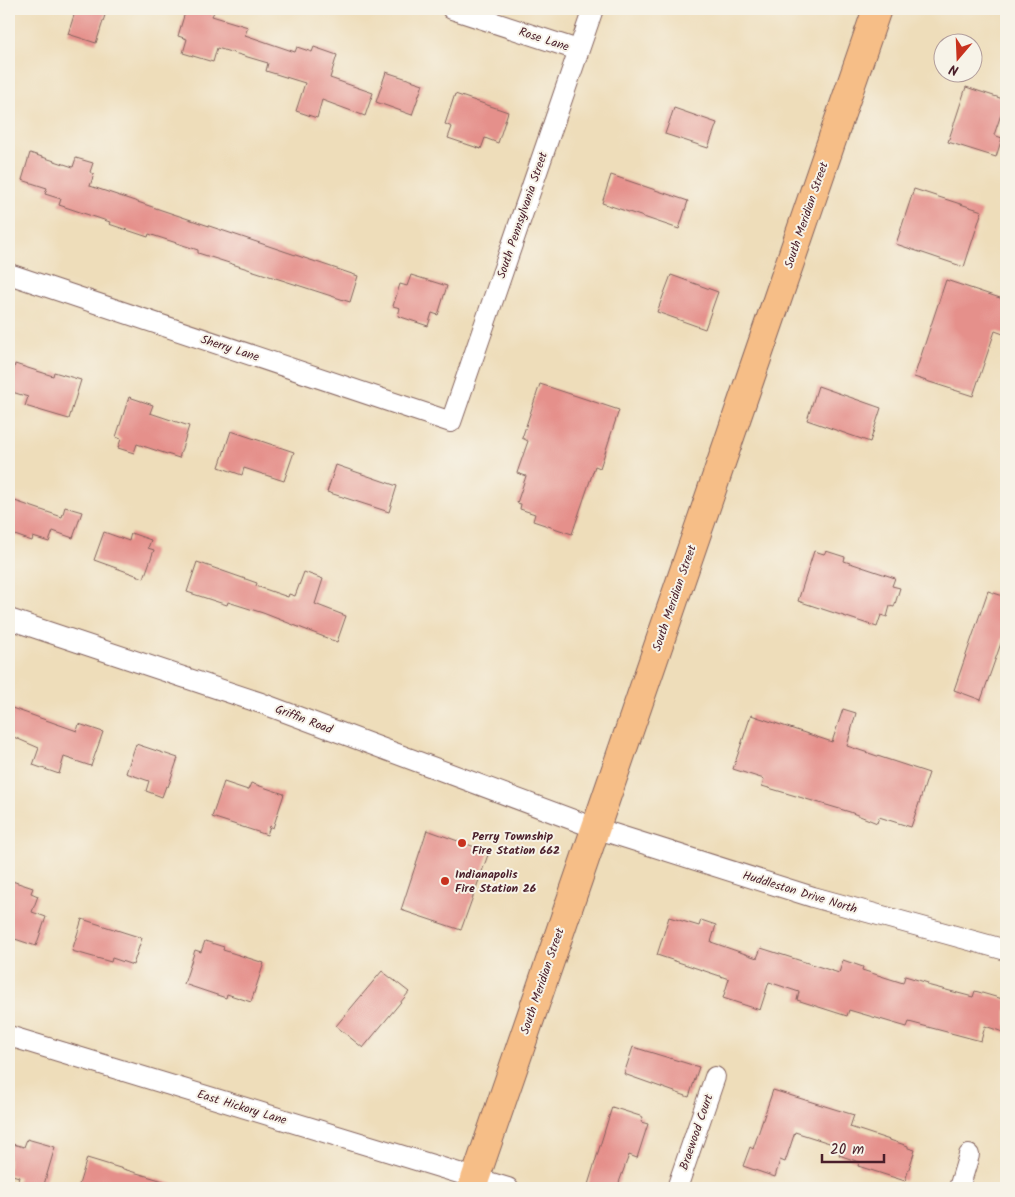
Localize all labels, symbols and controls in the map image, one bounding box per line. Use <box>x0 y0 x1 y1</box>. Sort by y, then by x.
street label: Rose Lane <box>516 22 572 57</box>
north arrow <box>932 32 982 82</box>
text: N <box>946 57 962 81</box>
street label: South Pennsylvania Street <box>492 149 553 281</box>
street label: South Meridian Street <box>779 159 834 271</box>
street label: Sherry Lane <box>198 330 262 367</box>
street label: South Meridian Street <box>647 542 702 654</box>
street label: Griffin Road <box>272 700 336 739</box>
place label: Perry Township Fire Station 662 <box>472 827 560 860</box>
marker: Perry Township Fire Station 662 <box>456 837 468 849</box>
place label: Indianapolis Fire Station 26 <box>455 865 537 898</box>
street label: Huddleston Drive North <box>740 866 860 919</box>
marker: Indianapolis Fire Station 26 <box>439 875 451 887</box>
street label: South Meridian Street <box>515 925 570 1037</box>
street label: East Hickory Lane <box>195 1085 290 1130</box>
street label: Braewood Court <box>675 1091 718 1173</box>
scale bar <box>822 1132 885 1164</box>
text: 20 m <box>830 1138 864 1162</box>

